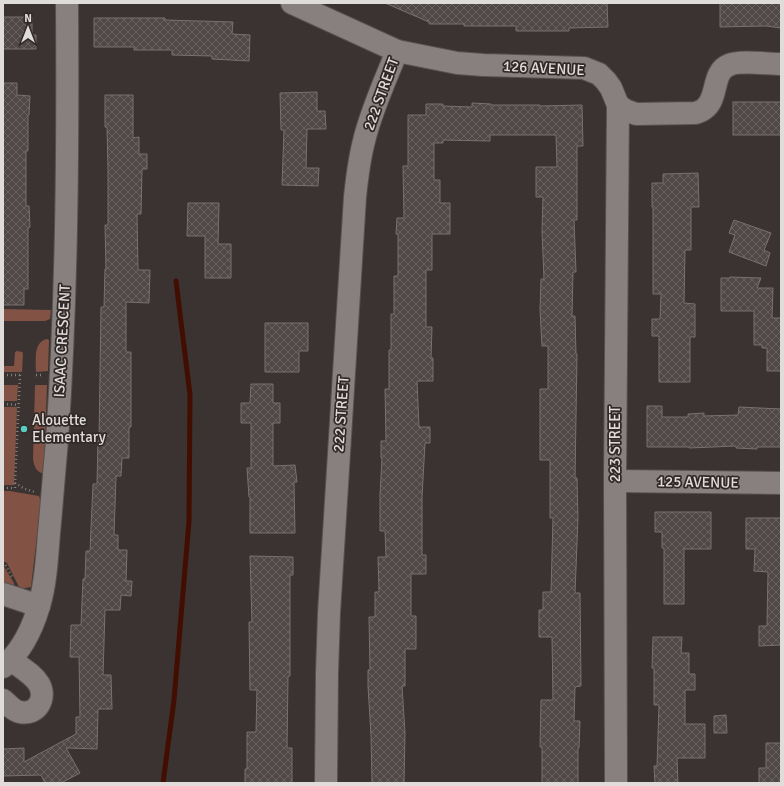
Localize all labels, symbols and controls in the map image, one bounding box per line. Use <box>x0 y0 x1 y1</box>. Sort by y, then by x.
north arrow <box>8 8 48 48</box>
text: N <box>24 12 32 25</box>
street label: 222 STREET <box>359 55 403 133</box>
street label: 126 AVENUE <box>503 57 585 79</box>
street label: ISAAC CRESCENT <box>50 283 74 398</box>
street label: 222 STREET <box>329 375 353 453</box>
street label: 223 STREET <box>606 405 624 482</box>
place label: Alouette Elementary <box>32 411 106 446</box>
marker: Alouette Elementary <box>19 424 29 434</box>
street label: 125 AVENUE <box>657 472 739 492</box>

